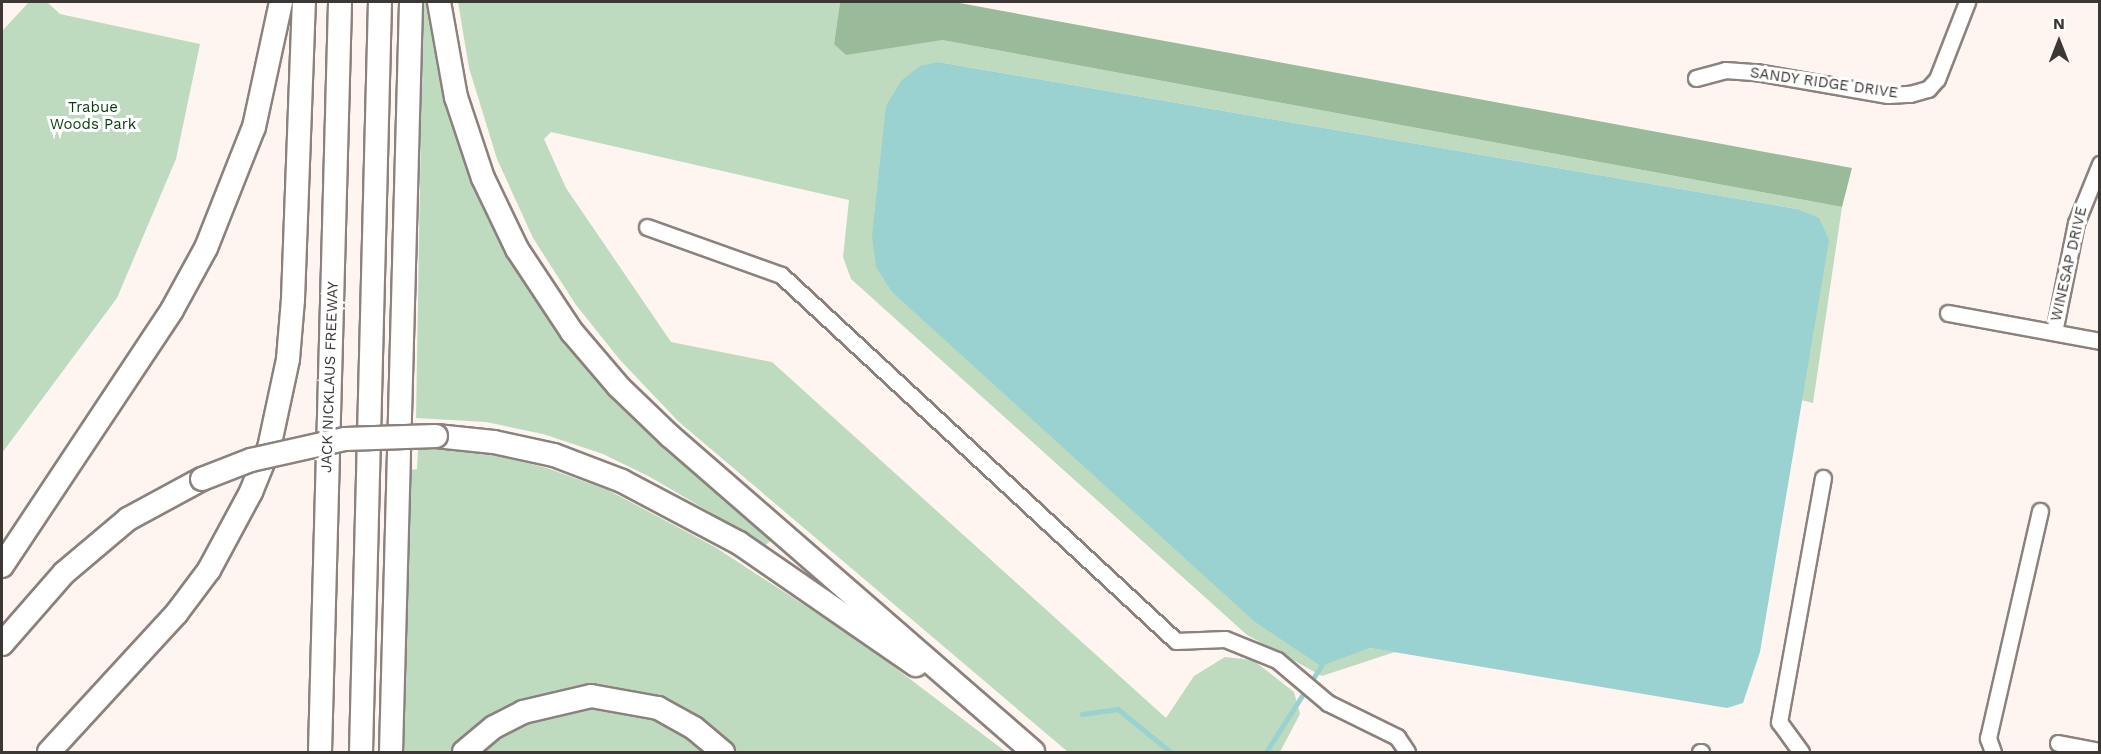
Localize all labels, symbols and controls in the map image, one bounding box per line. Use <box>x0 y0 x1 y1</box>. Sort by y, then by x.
north arrow <box>2029 12 2089 72</box>
text: N <box>2053 14 2065 33</box>
street label: SANDY RIDGE DRIVE <box>1749 64 1899 102</box>
park label: Trabue Woods Park <box>50 98 136 133</box>
street label: WINESAP DRIVE <box>2047 205 2091 323</box>
street label: JACK NICKLAUS FREEWAY <box>318 281 342 473</box>

